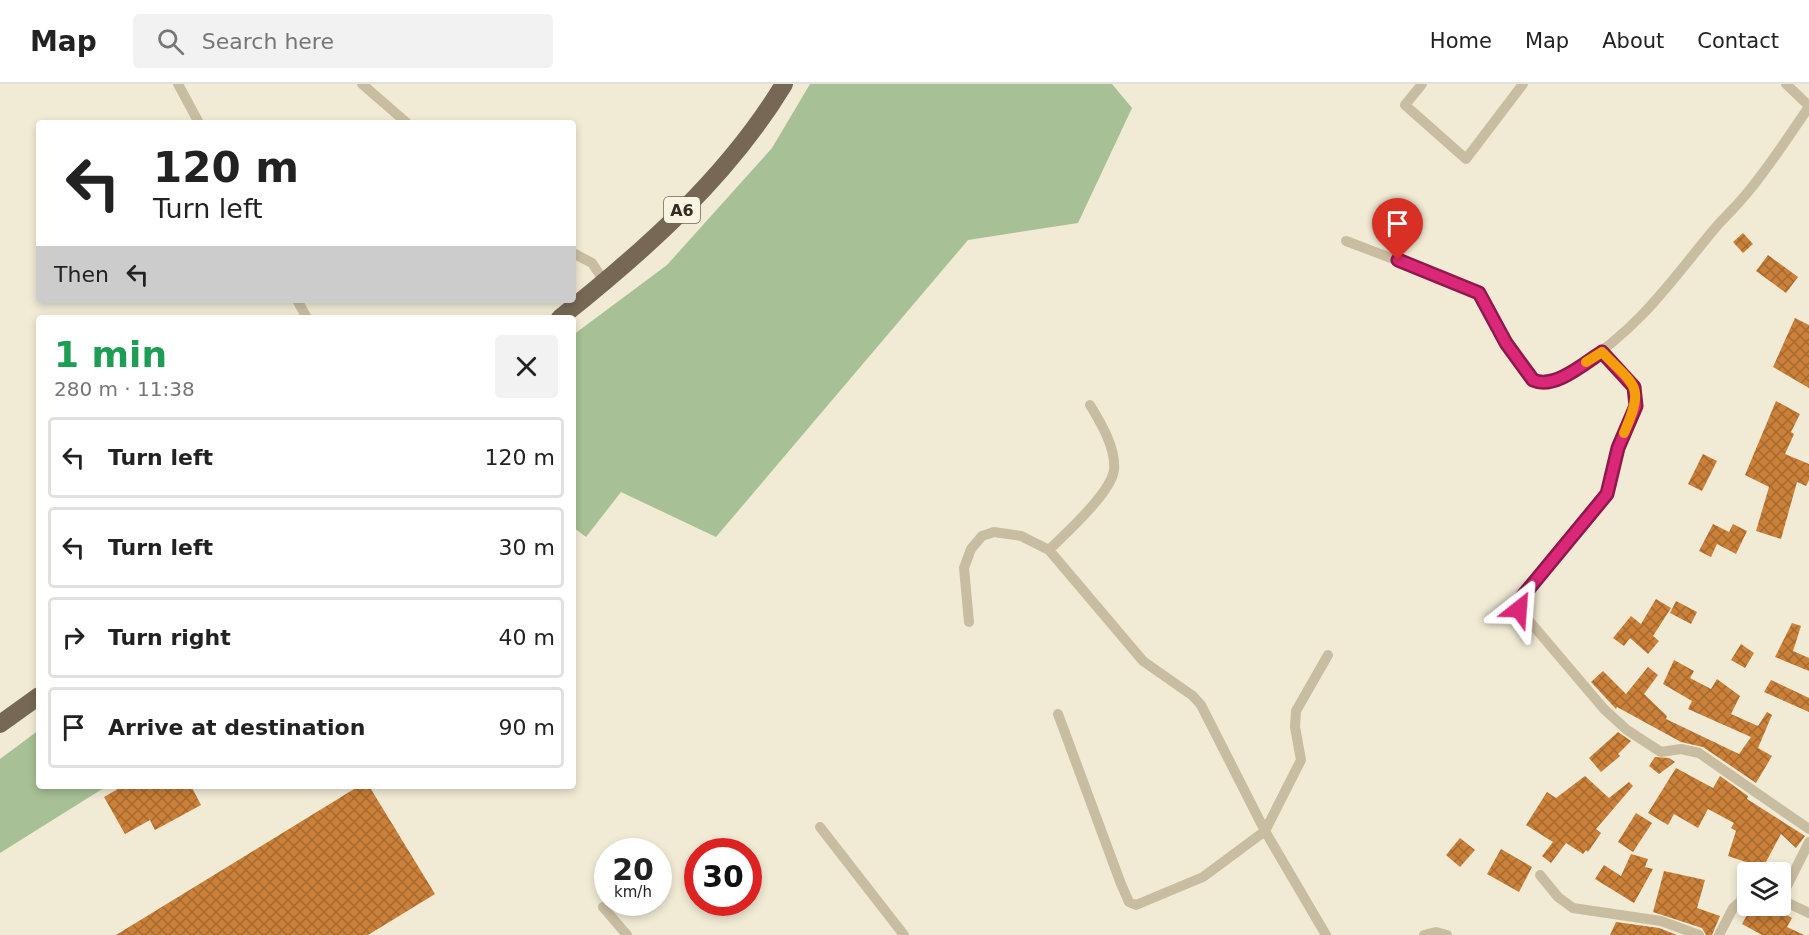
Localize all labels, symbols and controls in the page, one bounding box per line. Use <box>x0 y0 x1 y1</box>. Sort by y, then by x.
search box <box>133 14 553 68</box>
text: Map <box>30 25 97 58</box>
icon: search <box>154 25 187 58</box>
text: Search here <box>202 29 334 54</box>
text: Home <box>1430 29 1492 53</box>
text: Map <box>1525 29 1569 53</box>
text: About <box>1602 29 1664 53</box>
text: Contact <box>1697 29 1779 53</box>
text: 120 m <box>153 143 299 192</box>
icon: left <box>54 144 132 222</box>
text: Turn left <box>153 193 263 224</box>
road number: A6 <box>664 197 700 223</box>
pin <box>1372 198 1423 260</box>
icon: arrive <box>1381 207 1414 240</box>
icon: left <box>121 258 154 291</box>
text: Then <box>54 262 109 287</box>
text: 1 min <box>54 334 167 375</box>
button: close <box>495 335 558 398</box>
text: 280 m · 11:38 <box>54 377 195 401</box>
icon: left <box>57 441 90 474</box>
text: Turn left <box>108 445 213 470</box>
text: 120 m <box>485 445 555 470</box>
icon: left <box>57 531 90 564</box>
text: Turn left <box>108 535 213 560</box>
text: 30 m <box>499 535 555 560</box>
position arrow <box>1487 577 1551 641</box>
icon: right <box>57 621 90 654</box>
text: Turn right <box>108 625 231 650</box>
text: 40 m <box>499 625 555 650</box>
icon: arrive <box>57 711 90 744</box>
text: Arrive at destination <box>108 715 365 740</box>
text: 90 m <box>499 715 555 740</box>
speed limit sign: 30 <box>684 838 762 916</box>
text: 20 <box>612 852 654 887</box>
map controls <box>1737 862 1791 916</box>
button: layers <box>1737 862 1791 916</box>
text: km/h <box>614 883 652 901</box>

